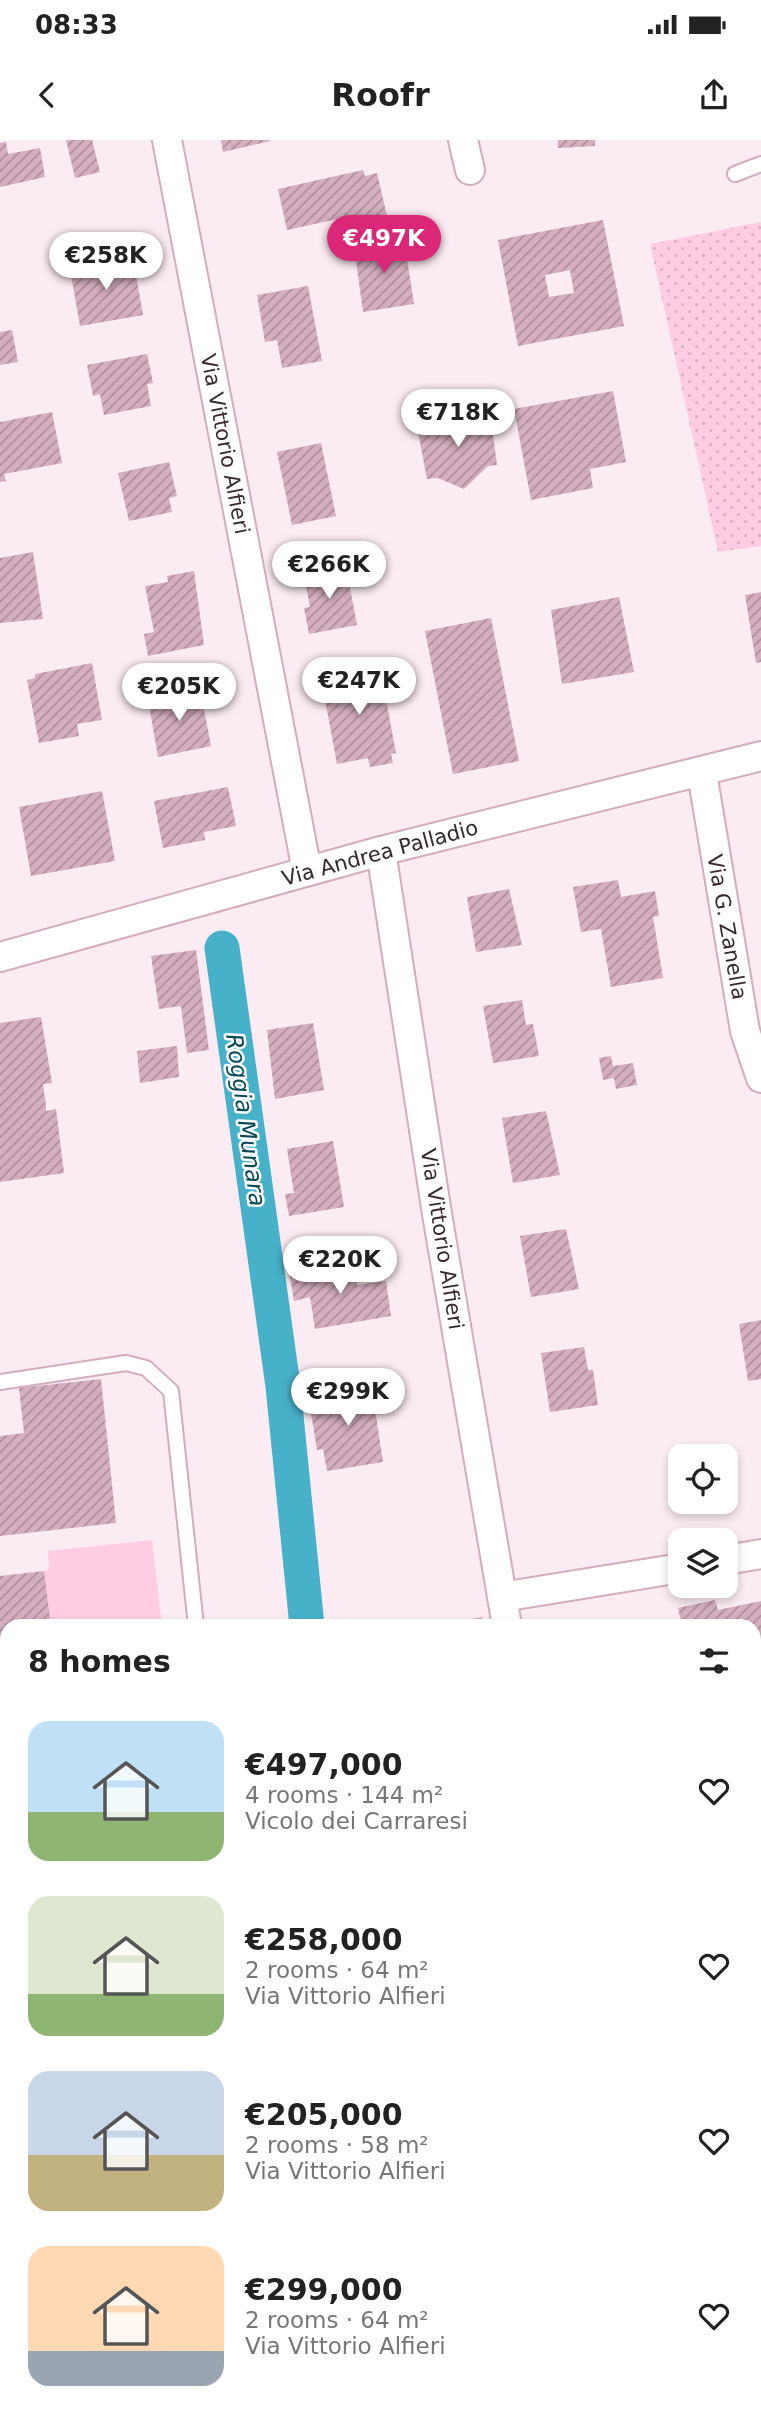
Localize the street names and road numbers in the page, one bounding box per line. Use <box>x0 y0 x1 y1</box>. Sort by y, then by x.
street label: Via Vittorio Alfieri <box>196 352 254 536</box>
street label: Via Andrea Palladio <box>279 815 481 891</box>
street label: Via G. Zanella <box>702 853 752 1001</box>
street label: Via Vittorio Alfieri <box>416 1147 468 1331</box>

